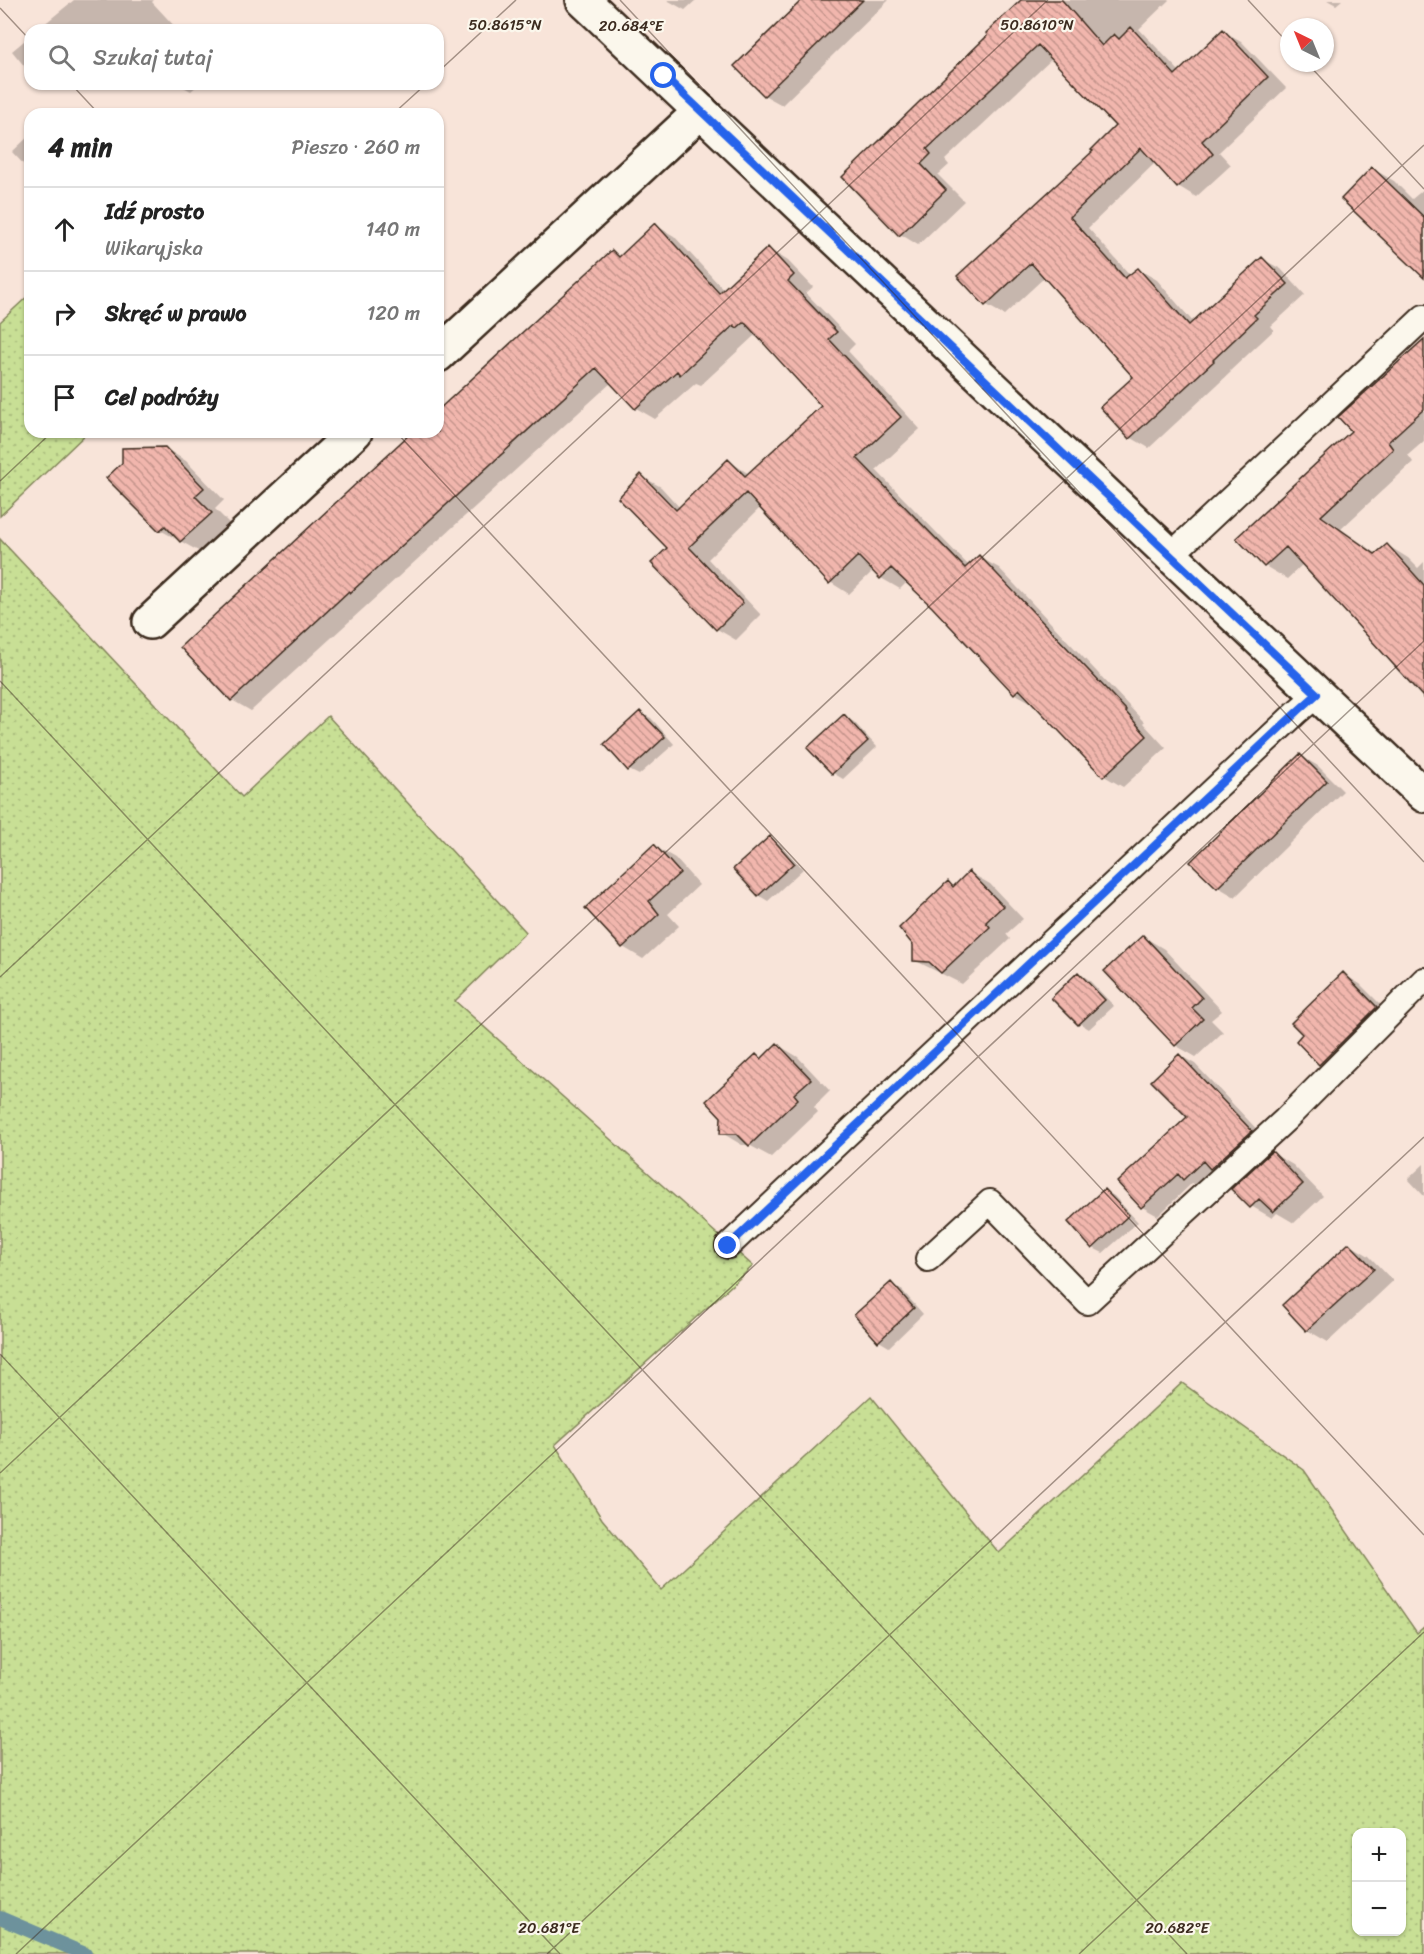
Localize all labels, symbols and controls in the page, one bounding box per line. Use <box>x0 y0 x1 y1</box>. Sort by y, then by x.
text: 50.8615°N <box>468 12 542 38</box>
text: 50.8610°N <box>1000 12 1074 38</box>
text: 20.684°E <box>599 13 665 39</box>
north arrow <box>1280 18 1334 72</box>
search box <box>24 24 444 90</box>
text: Szukaj tutaj <box>93 38 212 77</box>
icon: search <box>45 41 78 74</box>
route start <box>650 62 676 88</box>
text: 4 min <box>48 124 112 170</box>
text: Pieszo · 260 m <box>292 130 420 165</box>
text: Idź prosto <box>105 192 204 231</box>
text: 140 m <box>366 212 420 247</box>
icon: ahead <box>48 213 81 246</box>
text: Wikaryjska <box>105 231 203 266</box>
text: Skręć w prawo <box>105 294 247 333</box>
text: 120 m <box>367 296 420 331</box>
icon: right <box>48 297 81 330</box>
text: Cel podróży <box>105 378 218 417</box>
icon: arrive <box>48 381 81 414</box>
route end <box>714 1232 740 1258</box>
map controls <box>1352 1828 1406 1936</box>
button: + <box>1352 1828 1406 1882</box>
button: − <box>1352 1882 1406 1936</box>
text: 20.681°E <box>518 1915 581 1941</box>
text: 20.682°E <box>1145 1915 1210 1941</box>

